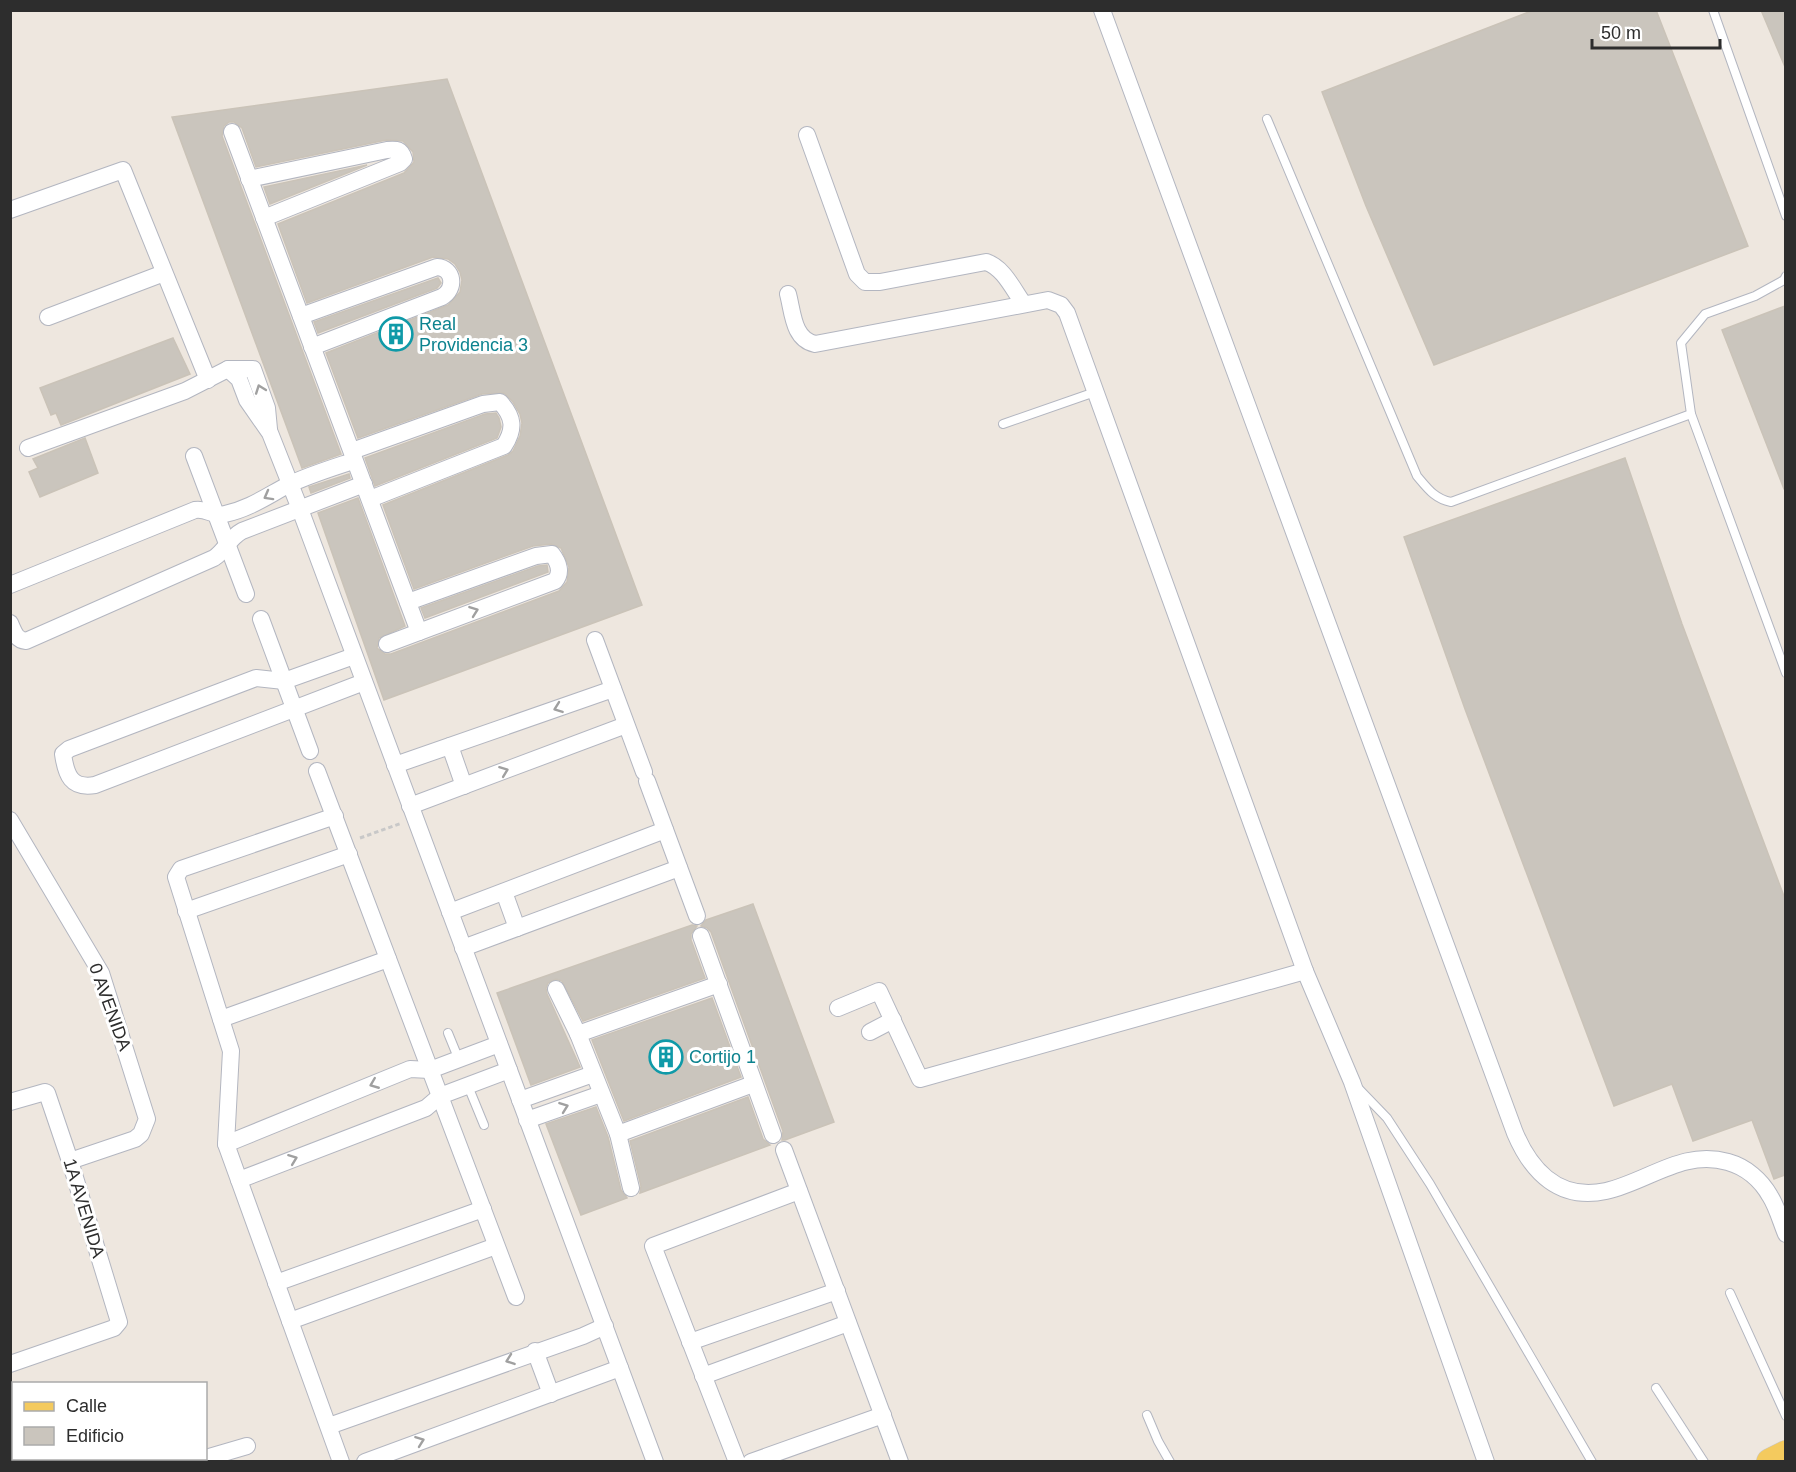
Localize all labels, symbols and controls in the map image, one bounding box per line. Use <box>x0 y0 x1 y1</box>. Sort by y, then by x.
scale bar <box>1592 12 1720 50</box>
text: 50 m <box>1601 23 1641 43</box>
place label: Real Providencia 3 <box>419 314 528 355</box>
building icon: Real Providencia 3 <box>378 316 414 352</box>
one-way arrow <box>255 384 267 395</box>
one-way arrow <box>264 489 274 500</box>
one-way arrow <box>468 606 479 619</box>
one-way arrow <box>553 701 564 714</box>
one-way arrow <box>499 765 509 778</box>
street label: 0 AVENIDA <box>85 960 135 1054</box>
building icon: Cortijo 1 <box>648 1039 684 1075</box>
place label: Cortijo 1 <box>689 1047 756 1067</box>
one-way arrow <box>370 1076 380 1089</box>
one-way arrow <box>558 1102 569 1115</box>
one-way arrow <box>287 1154 298 1166</box>
street label: 1A AVENIDA <box>59 1156 109 1260</box>
one-way arrow <box>505 1353 516 1366</box>
legend <box>12 1382 207 1460</box>
text: Calle <box>66 1396 107 1416</box>
text: Edificio <box>66 1426 124 1446</box>
one-way arrow <box>414 1436 424 1449</box>

